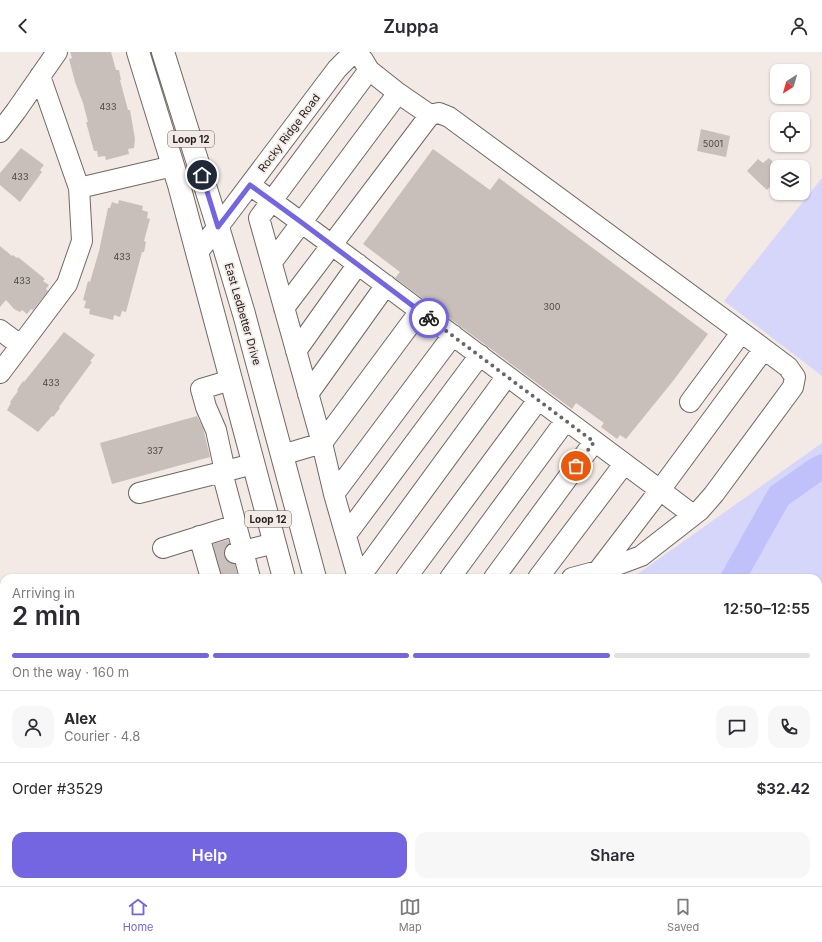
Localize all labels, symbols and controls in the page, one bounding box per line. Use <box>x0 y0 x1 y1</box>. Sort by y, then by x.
icon: back <box>12 15 34 37</box>
icon: person <box>788 15 810 37</box>
text: Zuppa <box>383 16 439 37</box>
north arrow <box>770 64 810 104</box>
map controls <box>770 64 810 200</box>
street label: Rocky Ridge Road <box>255 91 323 175</box>
house number: 433 <box>100 101 117 112</box>
button: locate <box>770 112 810 152</box>
road number: Loop 12 <box>168 131 214 147</box>
house number: 5001 <box>703 138 723 149</box>
pin <box>185 158 219 192</box>
button: layers <box>770 160 810 200</box>
icon: home <box>191 164 213 186</box>
house number: 433 <box>12 171 29 182</box>
house number: 433 <box>114 251 131 262</box>
street label: East Ledbetter Drive <box>222 261 264 367</box>
house number: 433 <box>14 275 31 286</box>
courier <box>409 298 449 338</box>
house number: 300 <box>544 301 561 312</box>
icon: bike <box>418 307 440 329</box>
house number: 433 <box>43 377 60 388</box>
house number: 337 <box>147 445 163 456</box>
pin <box>559 449 593 483</box>
icon: bag <box>565 455 587 477</box>
road number: Loop 12 <box>245 511 291 527</box>
text: Arriving in <box>12 585 75 601</box>
text: 12:50–12:55 <box>723 599 810 618</box>
text: 2 min <box>12 600 81 631</box>
text: On the way · 160 m <box>12 664 129 680</box>
button: person <box>12 706 54 748</box>
button: chat <box>716 706 758 748</box>
button: phone <box>768 706 810 748</box>
text: Alex <box>64 709 97 728</box>
text: Courier · 4.8 <box>64 728 140 744</box>
text: Order #3529 <box>12 779 103 798</box>
text: $32.42 <box>756 779 810 798</box>
button: Help <box>12 832 407 878</box>
button: Share <box>415 832 810 878</box>
tab: Home <box>123 896 154 934</box>
tab: Map <box>399 896 422 934</box>
tab: Saved <box>667 896 699 934</box>

